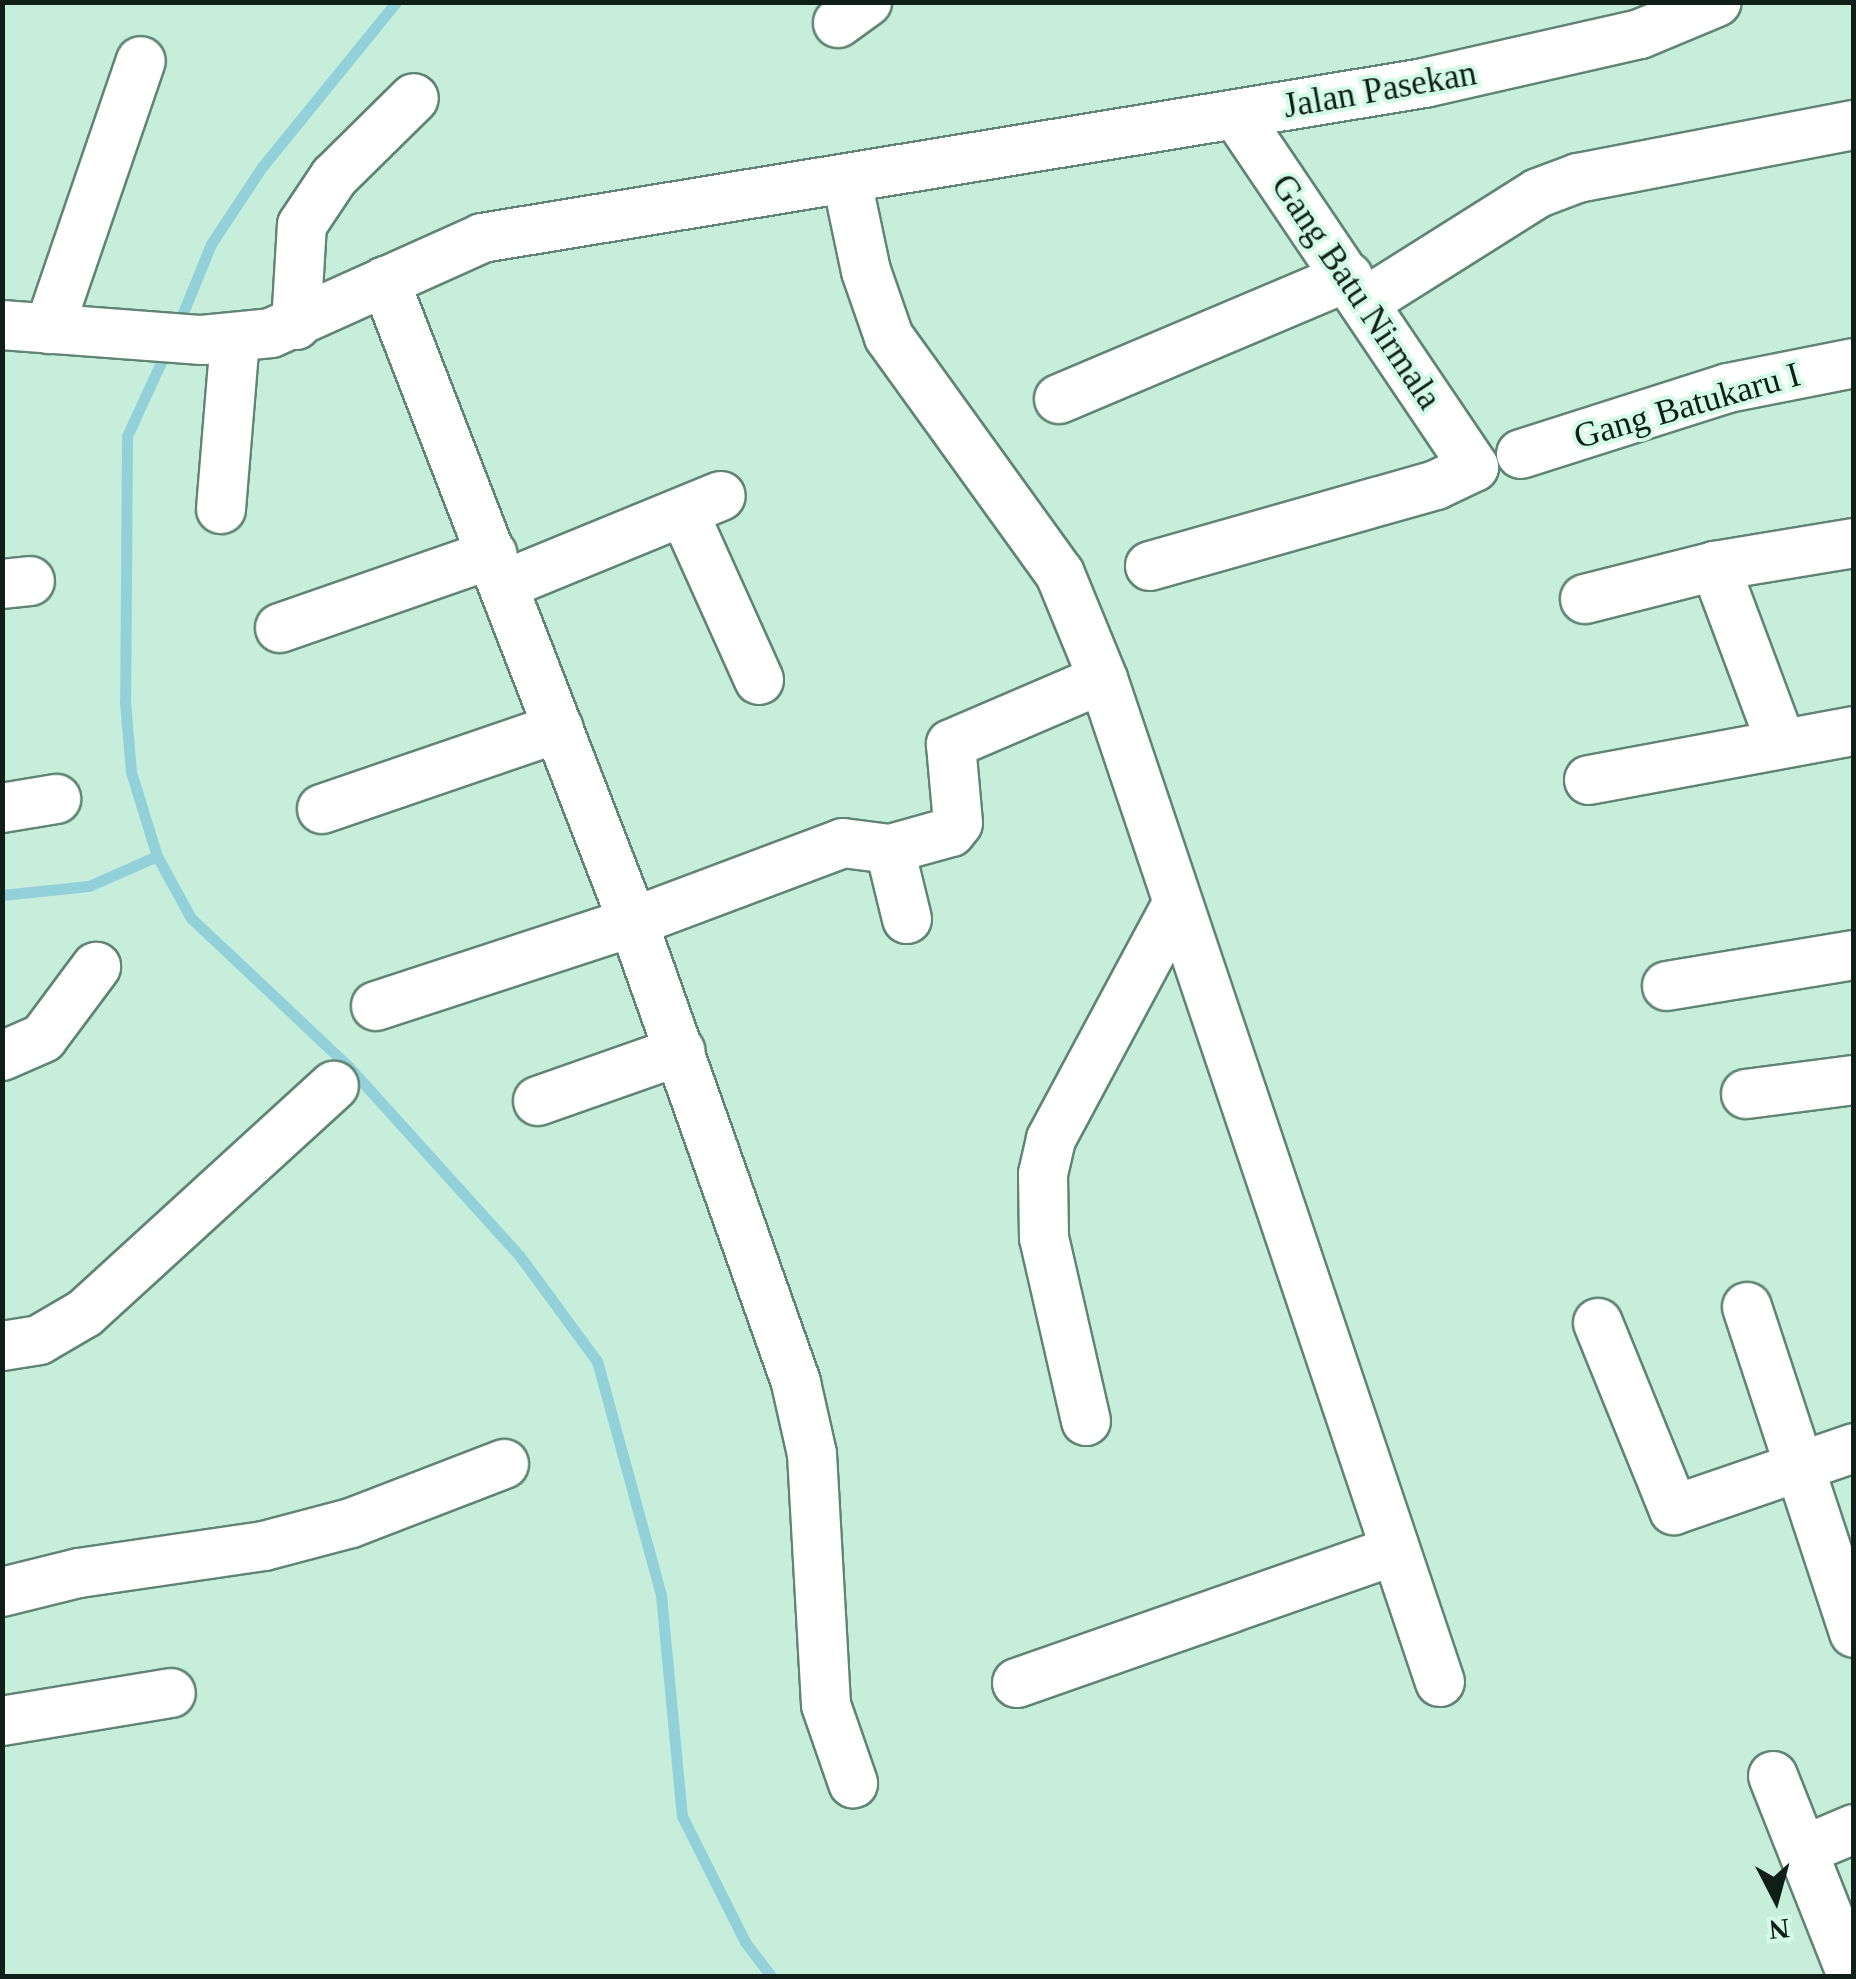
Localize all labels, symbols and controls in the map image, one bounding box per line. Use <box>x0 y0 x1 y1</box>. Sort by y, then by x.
street label: Jalan Pasekan <box>1280 52 1480 128</box>
street label: Gang Batu Nirmala <box>1262 167 1450 417</box>
street label: Gang Batukaru I <box>1569 354 1805 458</box>
north arrow <box>1726 1849 1826 1949</box>
text: N <box>1768 1913 1791 1946</box>

